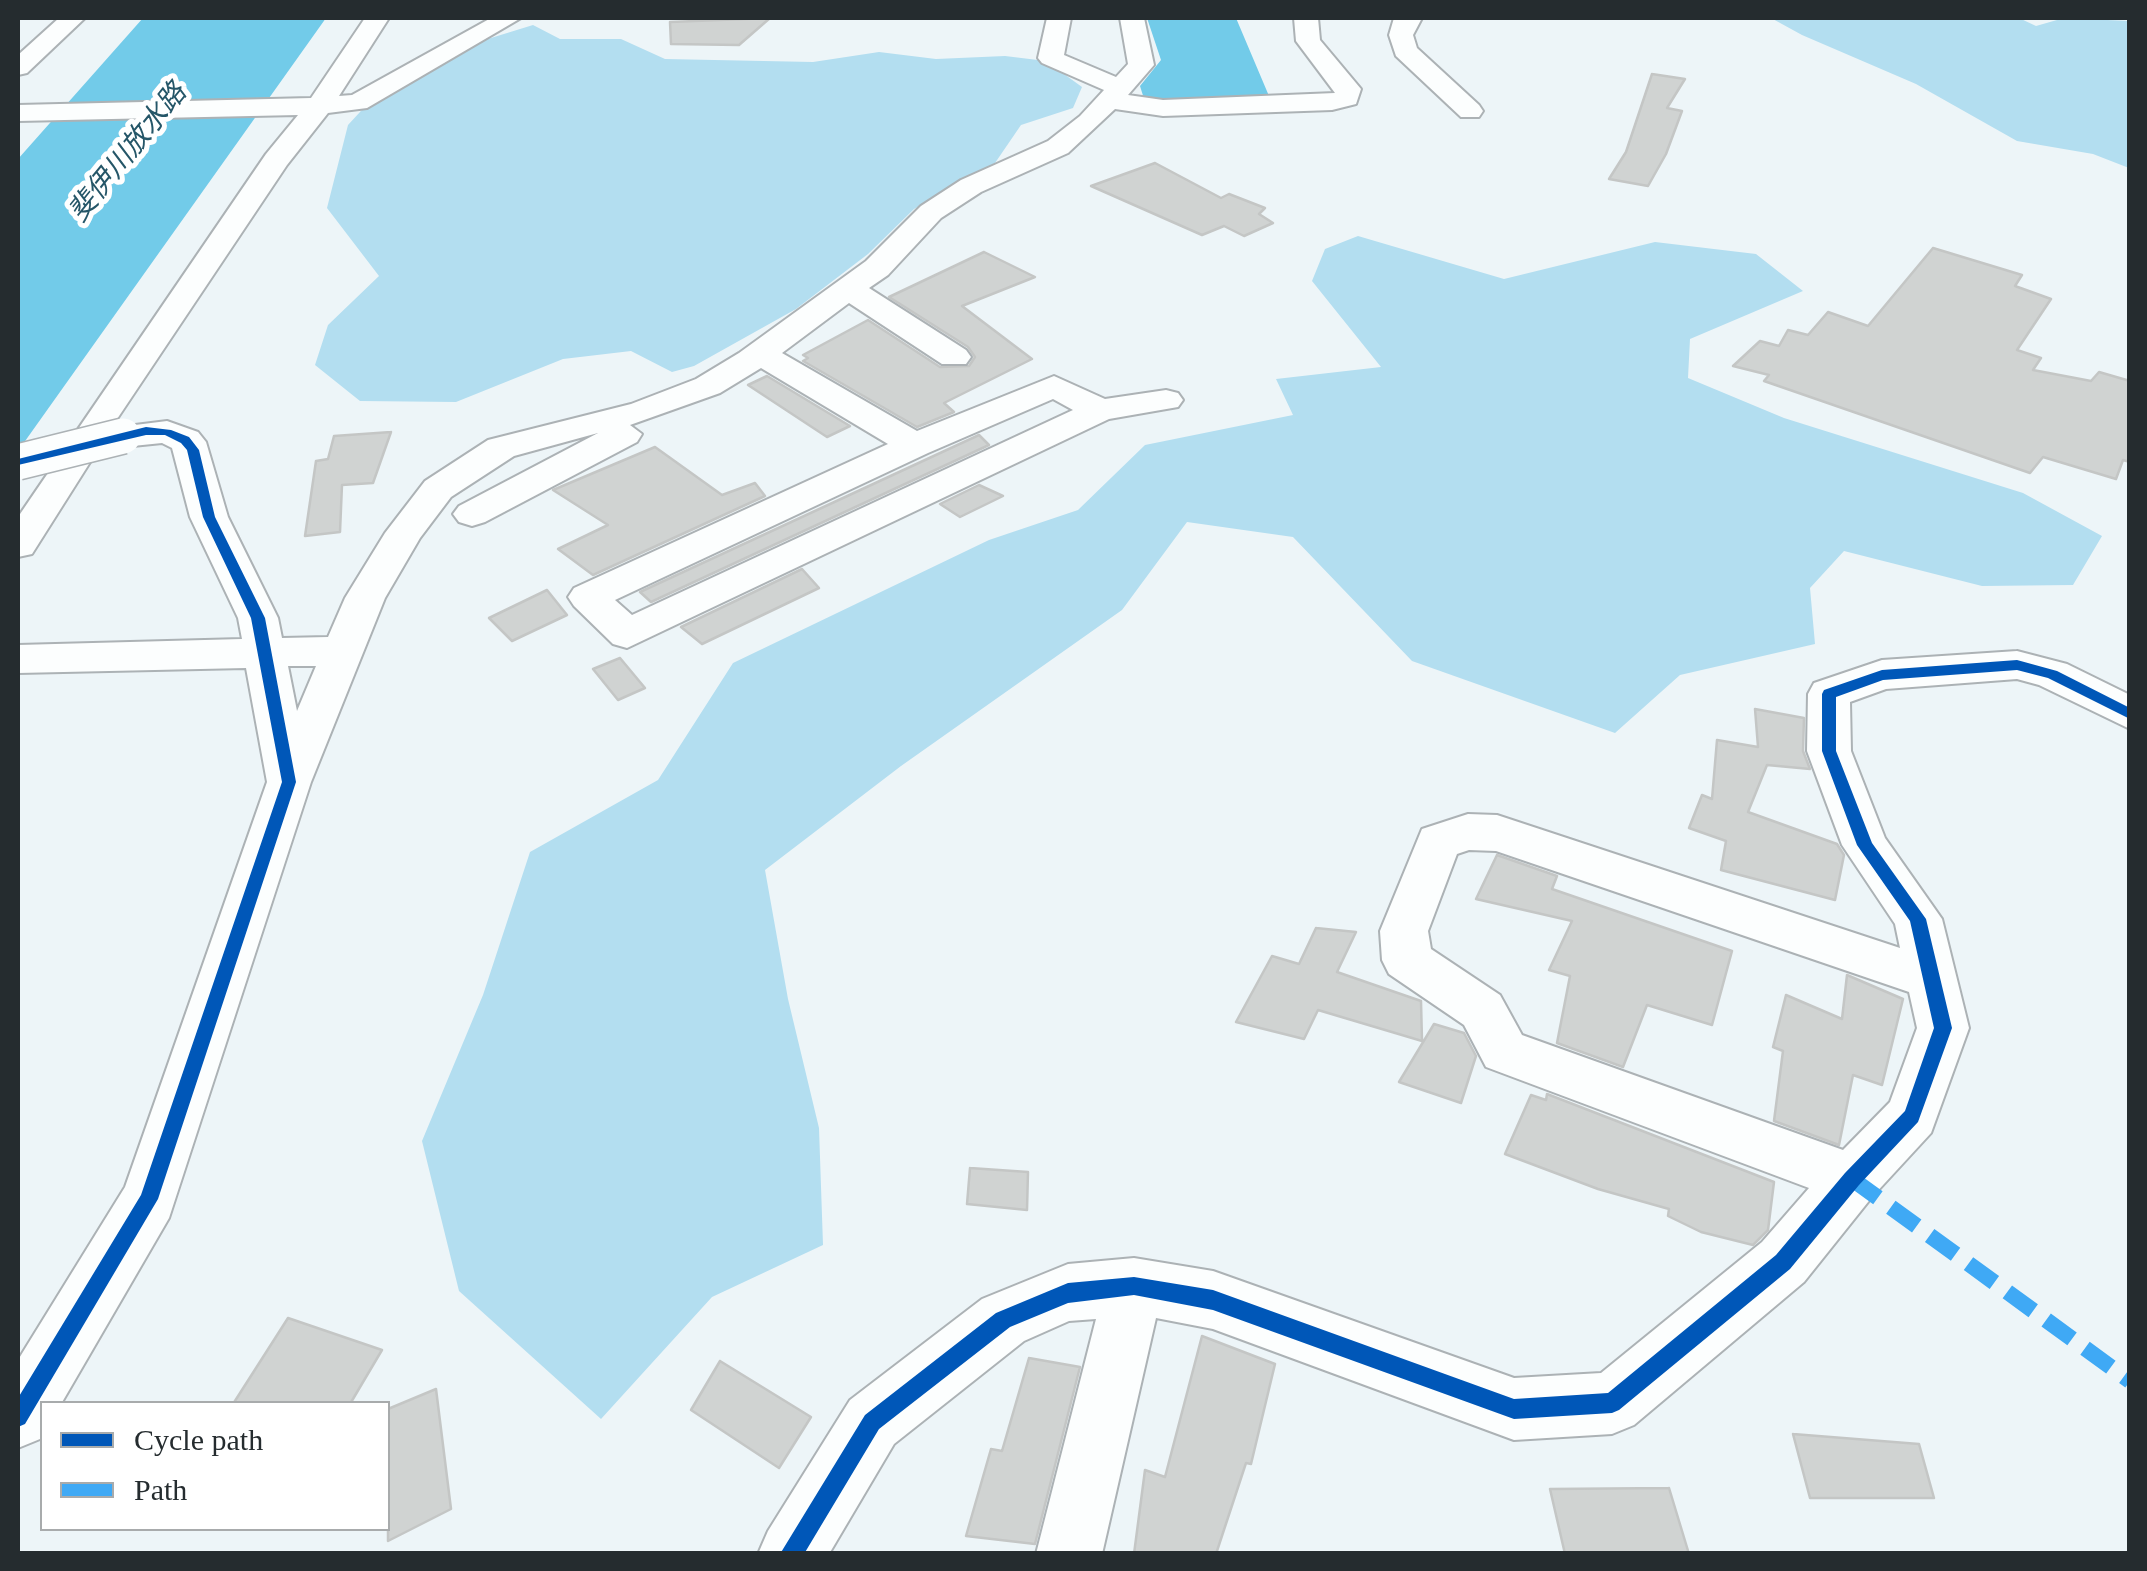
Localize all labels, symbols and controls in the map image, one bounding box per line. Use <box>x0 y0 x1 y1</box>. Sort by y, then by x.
water label: 斐伊川放水路 <box>60 75 192 227</box>
legend <box>40 1401 390 1531</box>
text: Cycle path <box>134 1423 263 1456</box>
text: Path <box>134 1473 187 1506</box>

